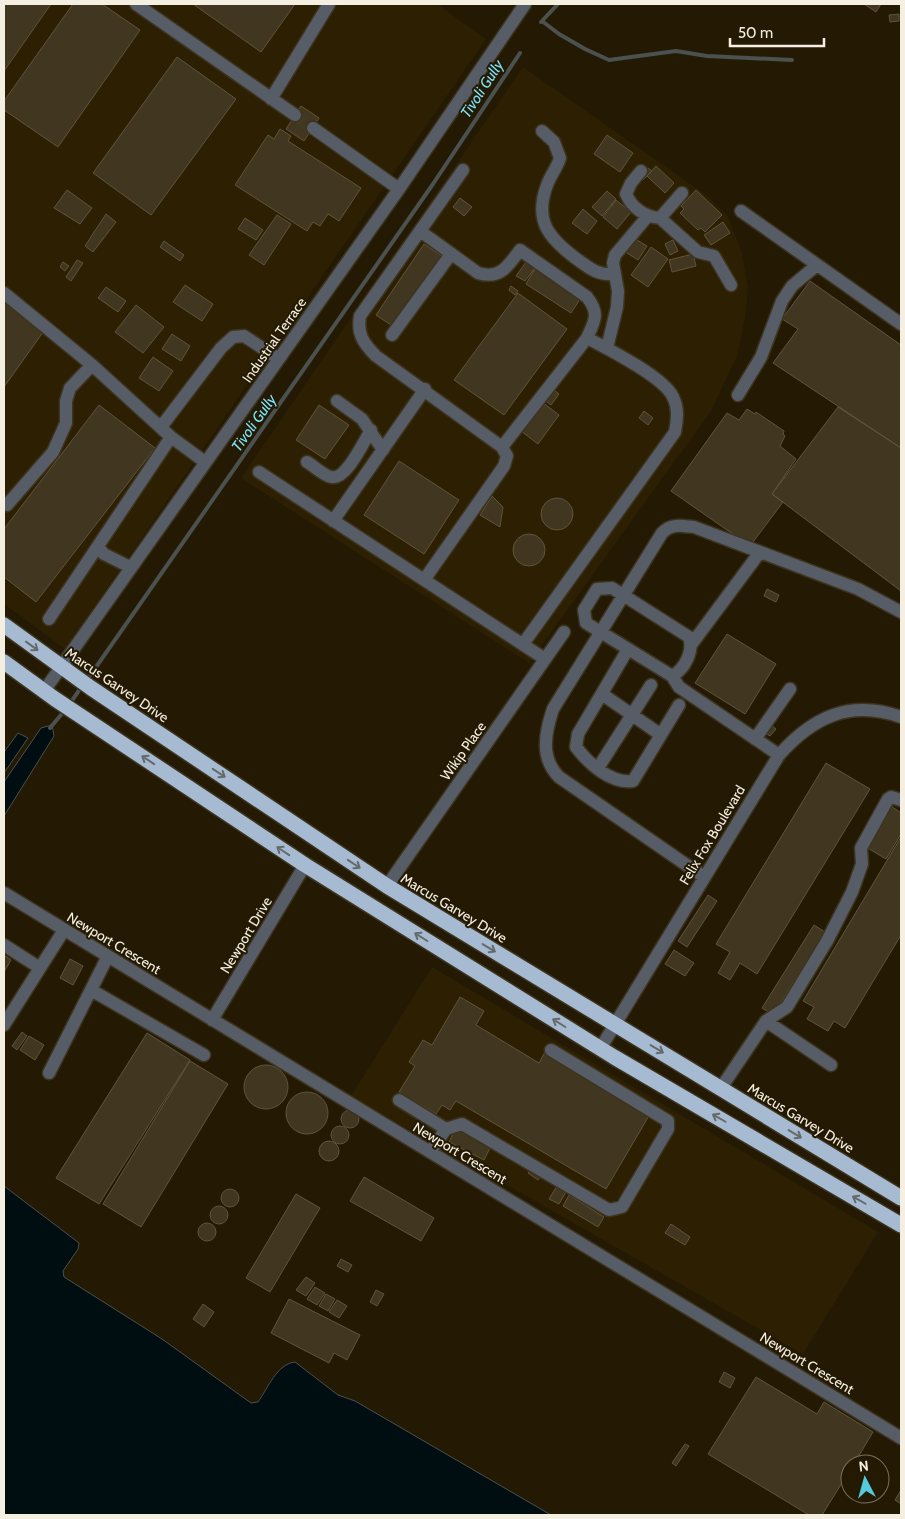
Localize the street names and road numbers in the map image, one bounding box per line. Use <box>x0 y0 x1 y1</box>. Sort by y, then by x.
street label: Industrial Terrace <box>238 294 310 386</box>
street label: Marcus Garvey Drive <box>62 644 172 726</box>
street label: Wikip Place <box>436 718 490 784</box>
street label: Felix Fox Boulevard <box>675 782 749 888</box>
street label: Marcus Garvey Drive <box>398 869 510 947</box>
street label: Newport Drive <box>216 893 276 977</box>
street label: Newport Crescent <box>64 908 164 978</box>
street label: Marcus Garvey Drive <box>745 1079 857 1157</box>
street label: Newport Crescent <box>410 1118 510 1188</box>
street label: Newport Crescent <box>757 1328 857 1398</box>

